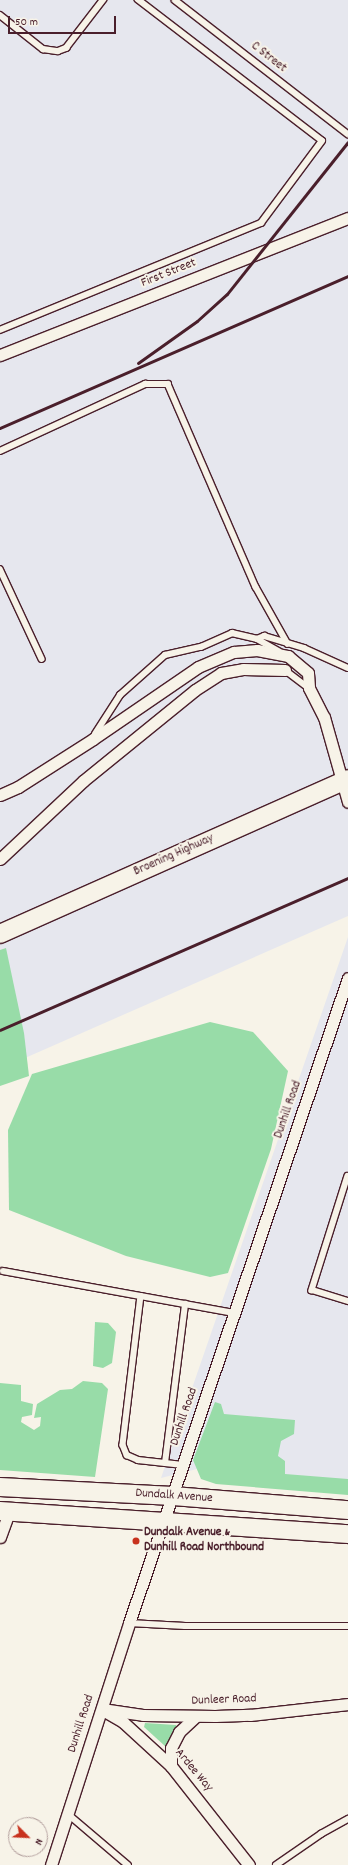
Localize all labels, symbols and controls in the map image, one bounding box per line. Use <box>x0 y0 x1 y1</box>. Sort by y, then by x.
scale bar <box>10 8 118 34</box>
text: 50 m <box>15 14 38 31</box>
street label: C Street <box>247 39 289 77</box>
street label: First Street <box>139 256 199 292</box>
street label: Broening Highway <box>132 831 216 881</box>
street label: Dunhill Road <box>272 1079 306 1141</box>
street label: Dunhill Road <box>168 1386 202 1448</box>
street label: Dundalk Avenue <box>135 1487 213 1507</box>
place label: Dundalk Avenue & Dunhill Road Northbound <box>144 1526 264 1557</box>
marker: Dundalk Avenue & Dunhill Road Northbound <box>131 1536 141 1546</box>
street label: Dunleer Road <box>191 1692 257 1710</box>
street label: Dunhill Road <box>65 1693 99 1755</box>
street label: Ardee Way <box>171 1746 215 1796</box>
north arrow <box>8 1817 48 1857</box>
text: N <box>30 1836 46 1847</box>

